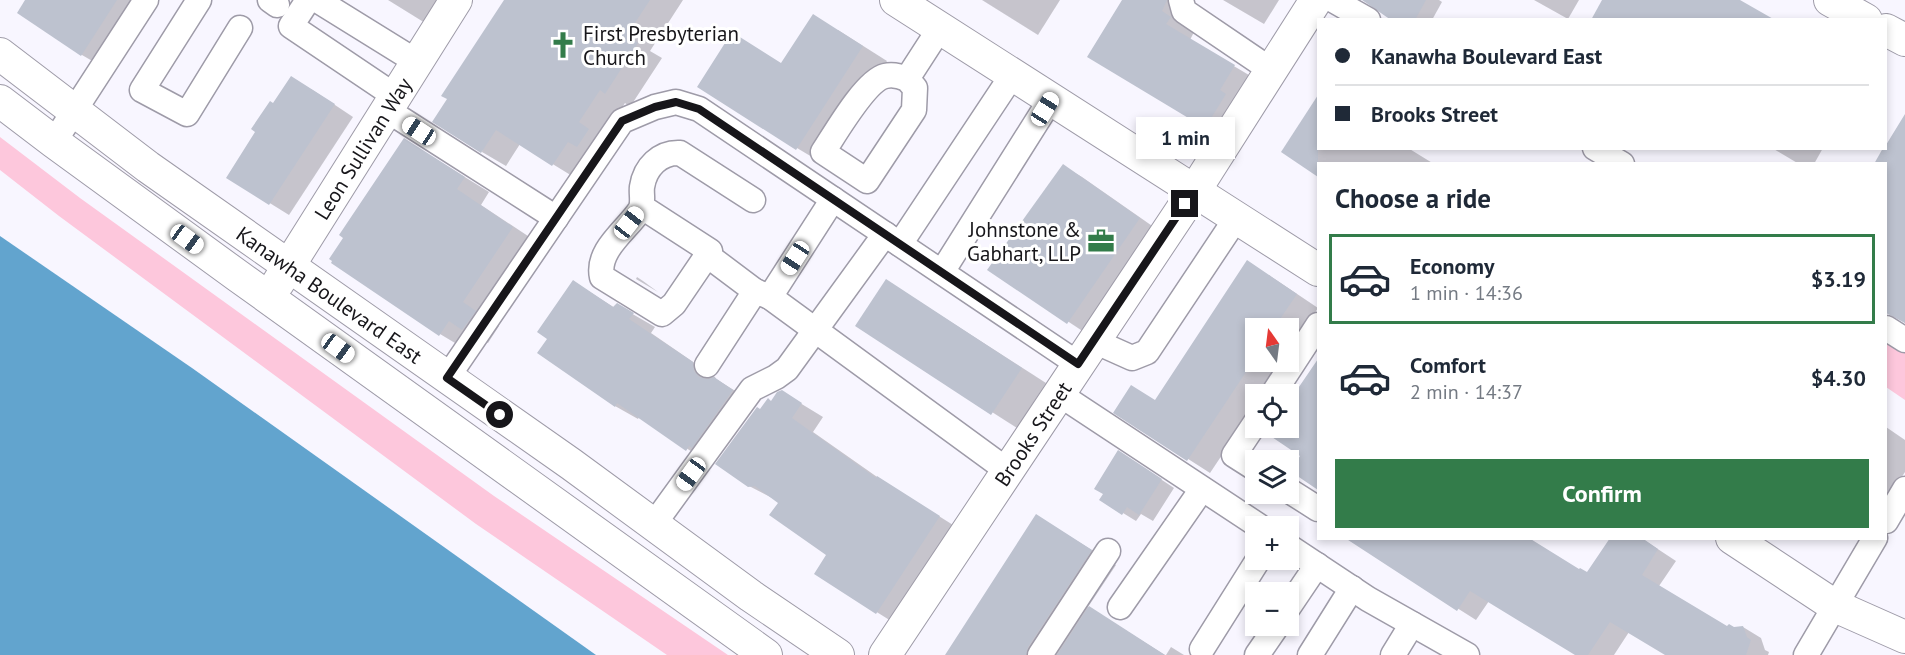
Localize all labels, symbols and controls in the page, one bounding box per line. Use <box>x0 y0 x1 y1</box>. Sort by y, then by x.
place label: First Presbyterian Church <box>583 20 739 71</box>
church icon: First Presbyterian Church <box>548 30 578 60</box>
text: Kanawha Boulevard East <box>1371 42 1602 70</box>
street label: Leon Sullivan Way <box>308 72 418 225</box>
car <box>1028 89 1062 129</box>
text: Brooks Street <box>1371 100 1498 128</box>
car <box>399 114 439 148</box>
callout: 1 min <box>1136 117 1234 159</box>
text: 1 min <box>1161 125 1210 151</box>
text: Choose a ride <box>1335 181 1491 215</box>
route end <box>1171 190 1198 217</box>
car <box>611 203 647 243</box>
place label: Johnstone & Gabhart, LLP <box>967 216 1081 267</box>
street label: Kanawha Boulevard East <box>231 220 428 369</box>
car <box>167 221 207 257</box>
office icon: Johnstone & Gabhart, LLP <box>1086 226 1116 256</box>
car <box>778 238 812 278</box>
icon: car <box>1338 252 1392 306</box>
text: Economy <box>1410 252 1494 280</box>
text: $3.19 <box>1811 265 1866 293</box>
text: 1 min · 14:36 <box>1410 280 1523 306</box>
north arrow <box>1245 318 1299 372</box>
map controls <box>1245 318 1299 636</box>
car <box>318 330 358 366</box>
icon: car <box>1338 351 1392 405</box>
text: Comfort <box>1410 351 1486 379</box>
text: $4.30 <box>1811 364 1866 392</box>
street label: Brooks Street <box>988 376 1077 491</box>
text: 2 min · 14:37 <box>1410 379 1523 405</box>
button: locate <box>1245 384 1299 438</box>
route start <box>486 401 513 428</box>
button: layers <box>1245 450 1299 504</box>
car <box>673 454 709 494</box>
button: Confirm <box>1335 459 1869 528</box>
button: + <box>1245 516 1299 570</box>
button: − <box>1245 582 1299 636</box>

